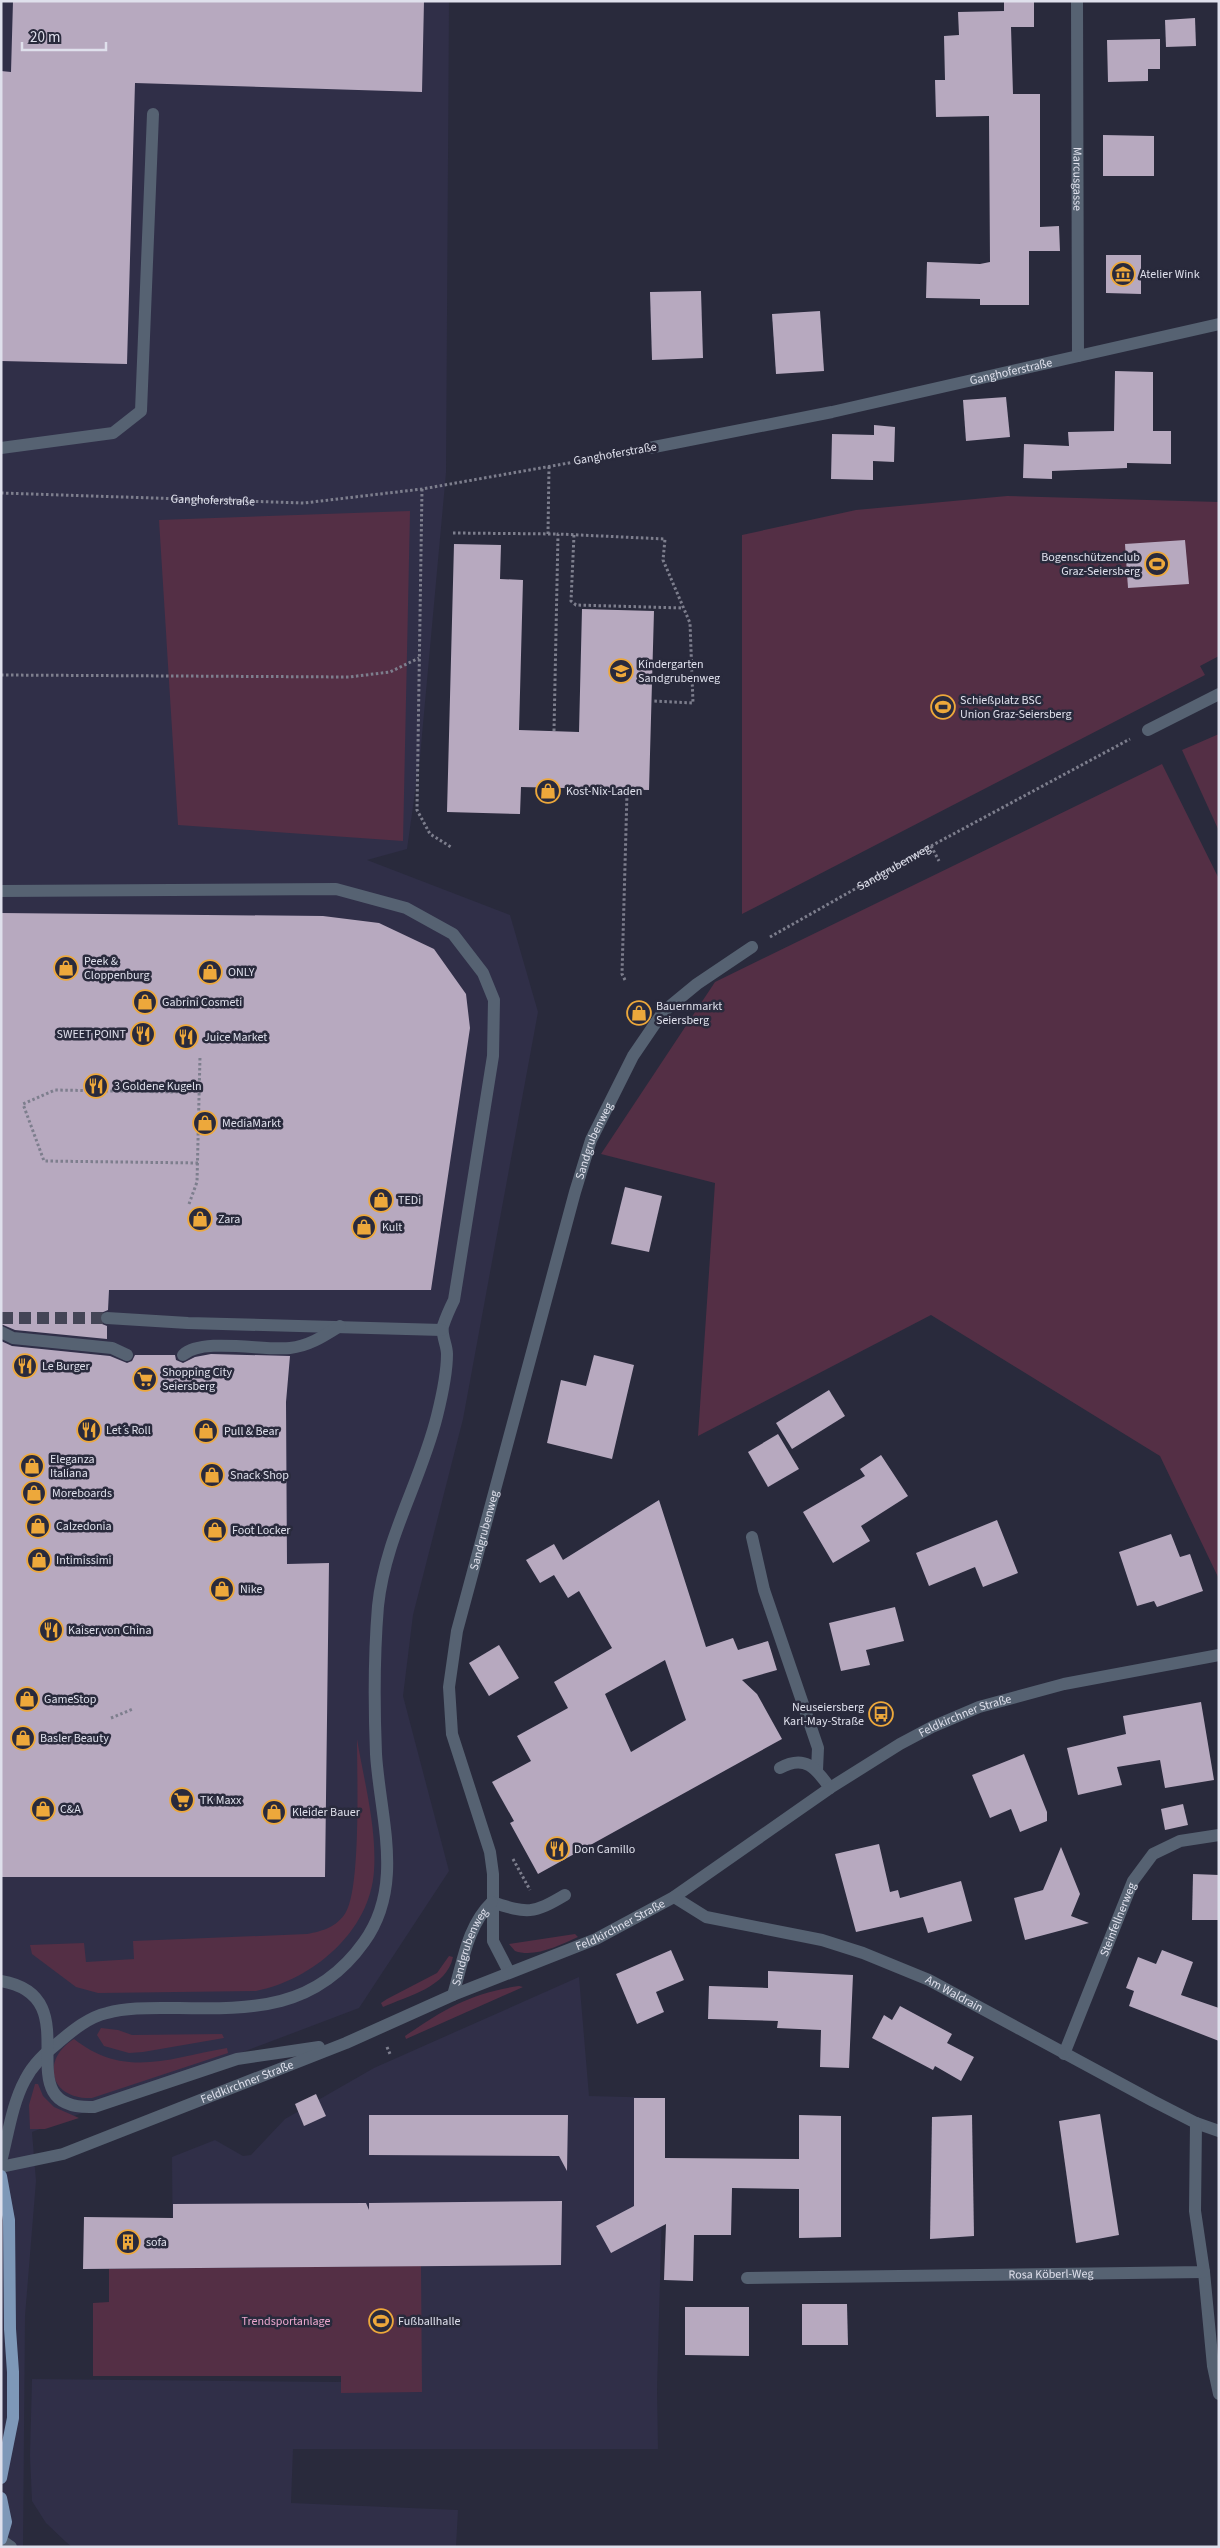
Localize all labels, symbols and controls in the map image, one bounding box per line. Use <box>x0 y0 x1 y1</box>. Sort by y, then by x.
scale bar <box>22 20 106 52</box>
text: 20 m <box>30 27 60 48</box>
street label: Marcusgasse <box>1069 147 1086 211</box>
museum icon: Atelier Wink <box>1110 261 1136 287</box>
place label: Atelier Wink <box>1140 266 1200 283</box>
street label: Ganghoferstraße <box>968 354 1054 389</box>
street label: Ganghoferstraße <box>572 438 658 470</box>
street label: Ganghoferstraße <box>170 490 255 510</box>
place label: Bogenschützenclub Graz-Seiersberg <box>1041 549 1140 580</box>
sports icon: Bogenschützenclub Graz-Seiersberg <box>1144 551 1170 577</box>
place label: Kindergarten Sandgrubenweg <box>638 656 720 687</box>
school or university icon: Kindergarten Sandgrubenweg <box>608 658 634 684</box>
place label: Schießplatz BSC Union Graz-Seiersberg <box>960 692 1072 723</box>
sports icon: Schießplatz BSC Union Graz-Seiersberg <box>930 694 956 720</box>
shop icon: Kost-Nix-Laden <box>535 778 561 804</box>
place label: Kost-Nix-Laden <box>566 783 642 800</box>
street label: Sandgrubenweg <box>854 840 934 895</box>
place label: Peek & Cloppenburg <box>84 953 150 984</box>
shop icon: Peek & Cloppenburg <box>53 955 79 981</box>
shop icon: ONLY <box>197 959 223 985</box>
place label: ONLY <box>228 964 255 981</box>
shop icon: Gabrini Cosmeti <box>132 989 158 1015</box>
place label: Gabrini Cosmeti <box>162 994 242 1011</box>
place label: Bauernmarkt Seiersberg <box>656 998 722 1029</box>
shop icon: Bauernmarkt Seiersberg <box>626 1000 652 1026</box>
restaurant icon: SWEET POINT <box>130 1021 156 1047</box>
restaurant icon: Juice Market <box>173 1024 199 1050</box>
place label: SWEET POINT <box>57 1026 127 1043</box>
place label: Juice Market <box>204 1029 267 1046</box>
restaurant icon: 3 Goldene Kugeln <box>83 1073 109 1099</box>
place label: 3 Goldene Kugeln <box>114 1078 202 1095</box>
street label: Sandgrubenweg <box>571 1099 617 1181</box>
shop icon: MediaMarkt <box>192 1110 218 1136</box>
place label: MediaMarkt <box>222 1115 281 1132</box>
shop icon: TEDi <box>368 1187 394 1213</box>
place label: TEDi <box>398 1192 421 1209</box>
shop icon: Zara <box>187 1206 213 1232</box>
place label: Zara <box>218 1211 240 1228</box>
shop icon: Kult <box>351 1214 377 1240</box>
place label: Kult <box>382 1219 402 1236</box>
restaurant icon: Le Burger <box>12 1353 38 1379</box>
place label: Le Burger <box>42 1358 91 1375</box>
place label: Shopping City Seiersberg <box>162 1364 233 1395</box>
supermarket icon: Shopping City Seiersberg <box>132 1366 158 1392</box>
restaurant icon: Let ́s Roll <box>76 1417 102 1443</box>
shop icon: Pull & Bear <box>193 1418 219 1444</box>
place label: Let ́s Roll <box>106 1422 151 1439</box>
place label: Pull & Bear <box>224 1423 279 1440</box>
place label: Eleganza Italiana <box>50 1451 95 1482</box>
shop icon: Eleganza Italiana <box>19 1453 45 1479</box>
shop icon: Snack Shop <box>199 1462 225 1488</box>
place label: Snack Shop <box>230 1467 289 1484</box>
shop icon: Moreboards <box>21 1480 47 1506</box>
place label: Moreboards <box>52 1485 112 1502</box>
street label: Sandgrubenweg <box>465 1488 503 1572</box>
shop icon: Calzedonia <box>25 1513 51 1539</box>
shop icon: Foot Locker <box>202 1517 228 1543</box>
place label: Calzedonia <box>56 1518 112 1535</box>
place label: Foot Locker <box>232 1522 291 1539</box>
shop icon: Intimissimi <box>26 1547 52 1573</box>
place label: Intimissimi <box>56 1552 112 1569</box>
shop icon: Nike <box>209 1576 235 1602</box>
place label: Nike <box>240 1581 262 1598</box>
restaurant icon: Kaiser von China <box>38 1617 64 1643</box>
place label: Kaiser von China <box>68 1622 151 1639</box>
shop icon: GameStop <box>14 1686 40 1712</box>
street label: Feldkirchner Straße <box>915 1690 1013 1741</box>
place label: GameStop <box>44 1691 97 1708</box>
place label: Neuseiersberg Karl-May-Straße <box>783 1699 864 1730</box>
bus stop icon: Neuseiersberg Karl-May-Straße <box>868 1701 894 1727</box>
shop icon: Basler Beauty <box>10 1725 36 1751</box>
place label: Basler Beauty <box>40 1730 109 1747</box>
supermarket icon: TK Maxx <box>169 1787 195 1813</box>
place label: TK Maxx <box>200 1792 242 1809</box>
shop icon: C&A <box>30 1796 56 1822</box>
shop icon: Kleider Bauer <box>261 1799 287 1825</box>
place label: C&A <box>60 1801 81 1818</box>
place label: Kleider Bauer <box>292 1804 361 1821</box>
restaurant icon: Don Camillo <box>544 1836 570 1862</box>
place label: Don Camillo <box>574 1841 635 1858</box>
street label: Steinfellnerweg <box>1095 1880 1140 1959</box>
street label: Feldkirchner Straße <box>573 1895 668 1955</box>
street label: Sandgrubenweg <box>448 1904 492 1988</box>
street label: Am Waldrain <box>922 1971 986 2016</box>
street label: Feldkirchner Straße <box>198 2056 296 2108</box>
building icon: sofa <box>115 2229 141 2255</box>
place label: sofa <box>146 2234 167 2251</box>
street label: Rosa Köberl-Weg <box>1008 2265 1094 2283</box>
sports icon: Fußballhalle <box>368 2308 394 2334</box>
park label: Trendsportanlage <box>242 2313 330 2330</box>
place label: Fußballhalle <box>398 2313 461 2330</box>

